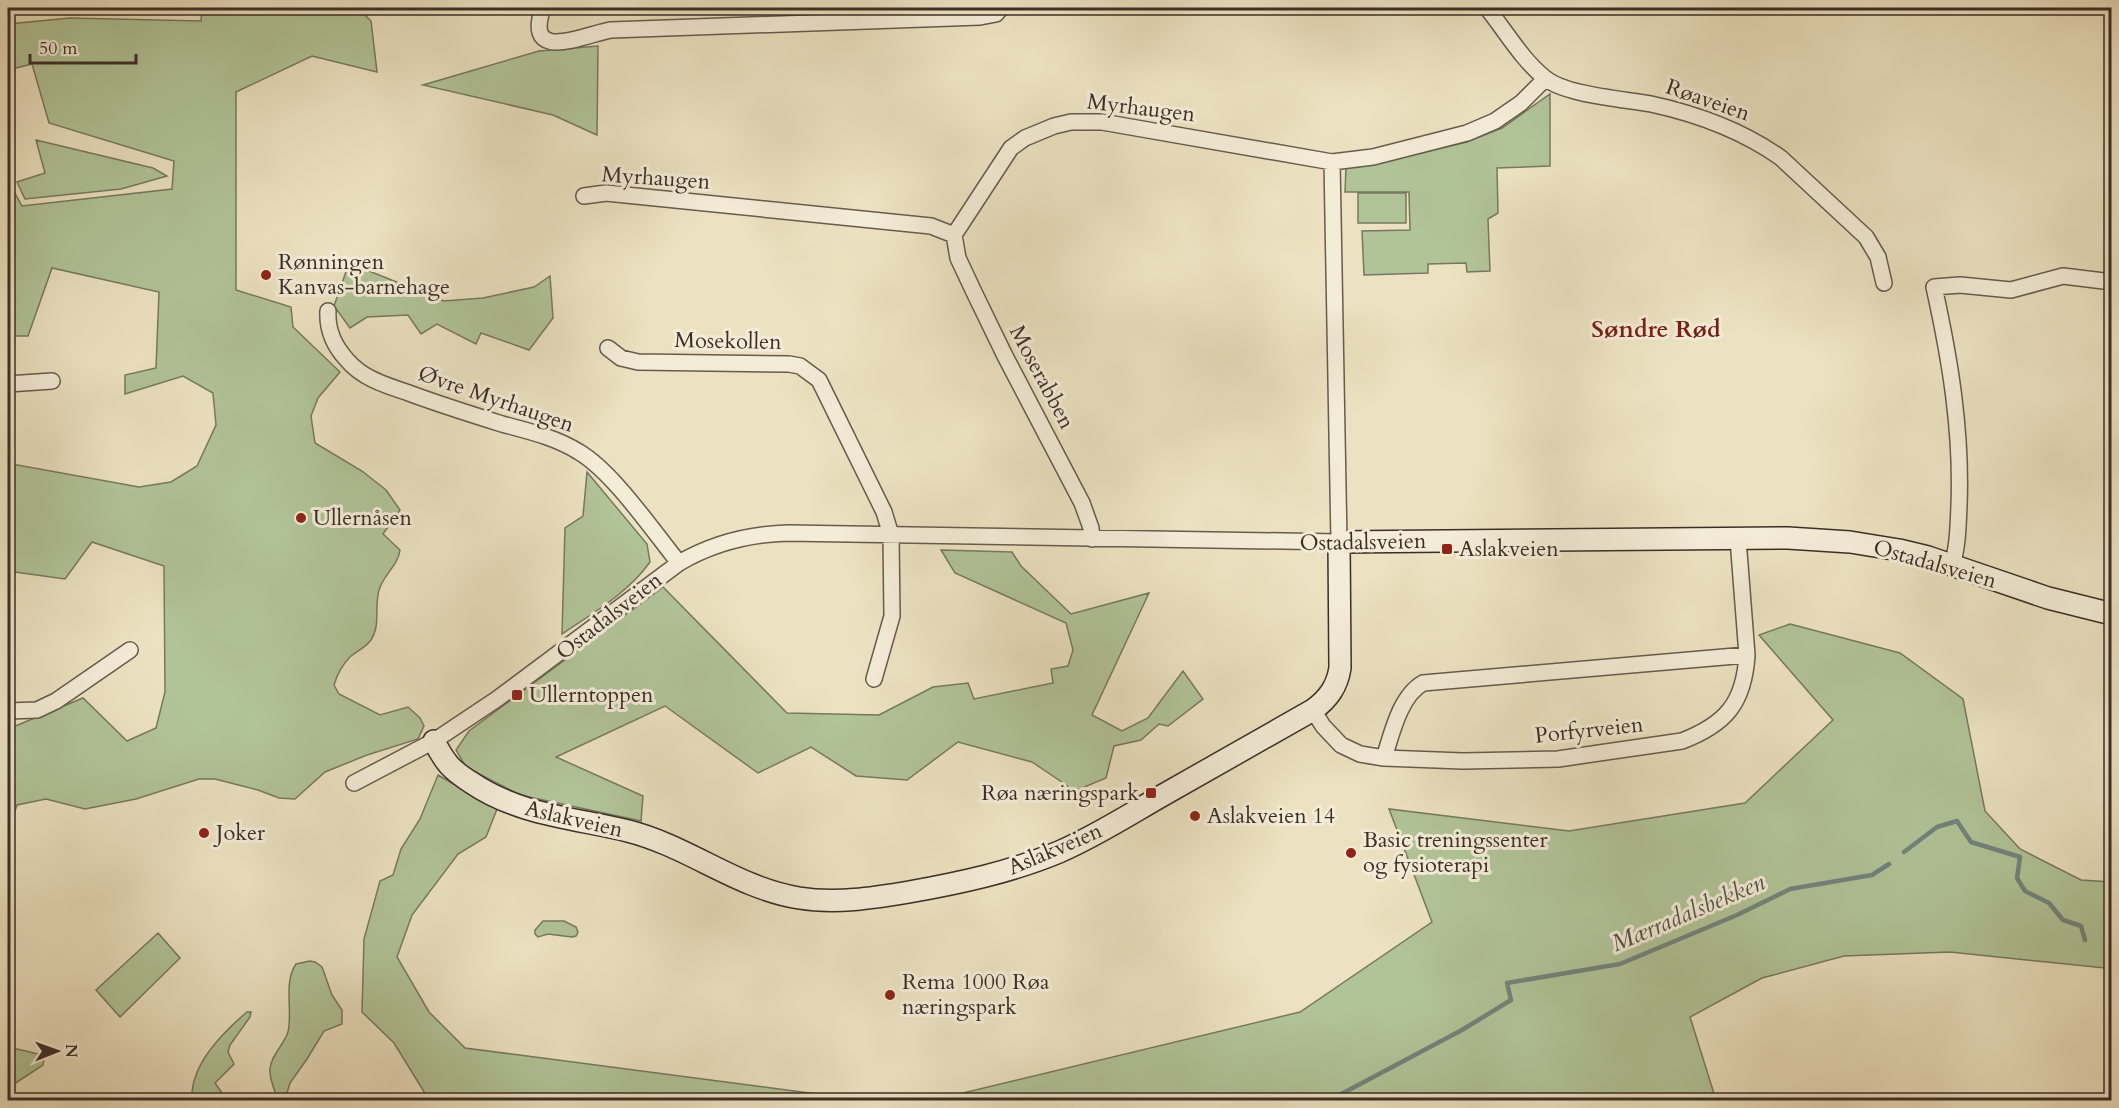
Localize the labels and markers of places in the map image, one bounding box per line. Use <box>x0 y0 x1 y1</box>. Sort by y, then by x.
place label: Rønningen Kanvas-barnehage <box>278 247 450 302</box>
marker: Rønningen Kanvas-barnehage <box>259 268 273 282</box>
place label: Ullernåsen <box>313 503 413 533</box>
marker: Ullernåsen <box>294 511 308 525</box>
place label: Aslakveien <box>1459 534 1559 564</box>
marker: Aslakveien <box>1440 542 1454 556</box>
place label: Ullerntoppen <box>529 680 654 710</box>
marker: Ullerntoppen <box>510 688 524 702</box>
place label: Røa næringspark <box>981 778 1139 808</box>
marker: Røa næringspark <box>1144 786 1158 800</box>
place label: Aslakveien 14 <box>1207 801 1335 831</box>
marker: Aslakveien 14 <box>1188 809 1202 823</box>
place label: Joker <box>213 818 266 848</box>
place label: Basic treningssenter og fysioterapi <box>1363 825 1549 880</box>
marker: Joker <box>197 826 211 840</box>
marker: Basic treningssenter og fysioterapi <box>1344 846 1358 860</box>
place label: Rema 1000 Røa næringspark <box>902 967 1050 1022</box>
marker: Rema 1000 Røa næringspark <box>883 988 897 1002</box>

